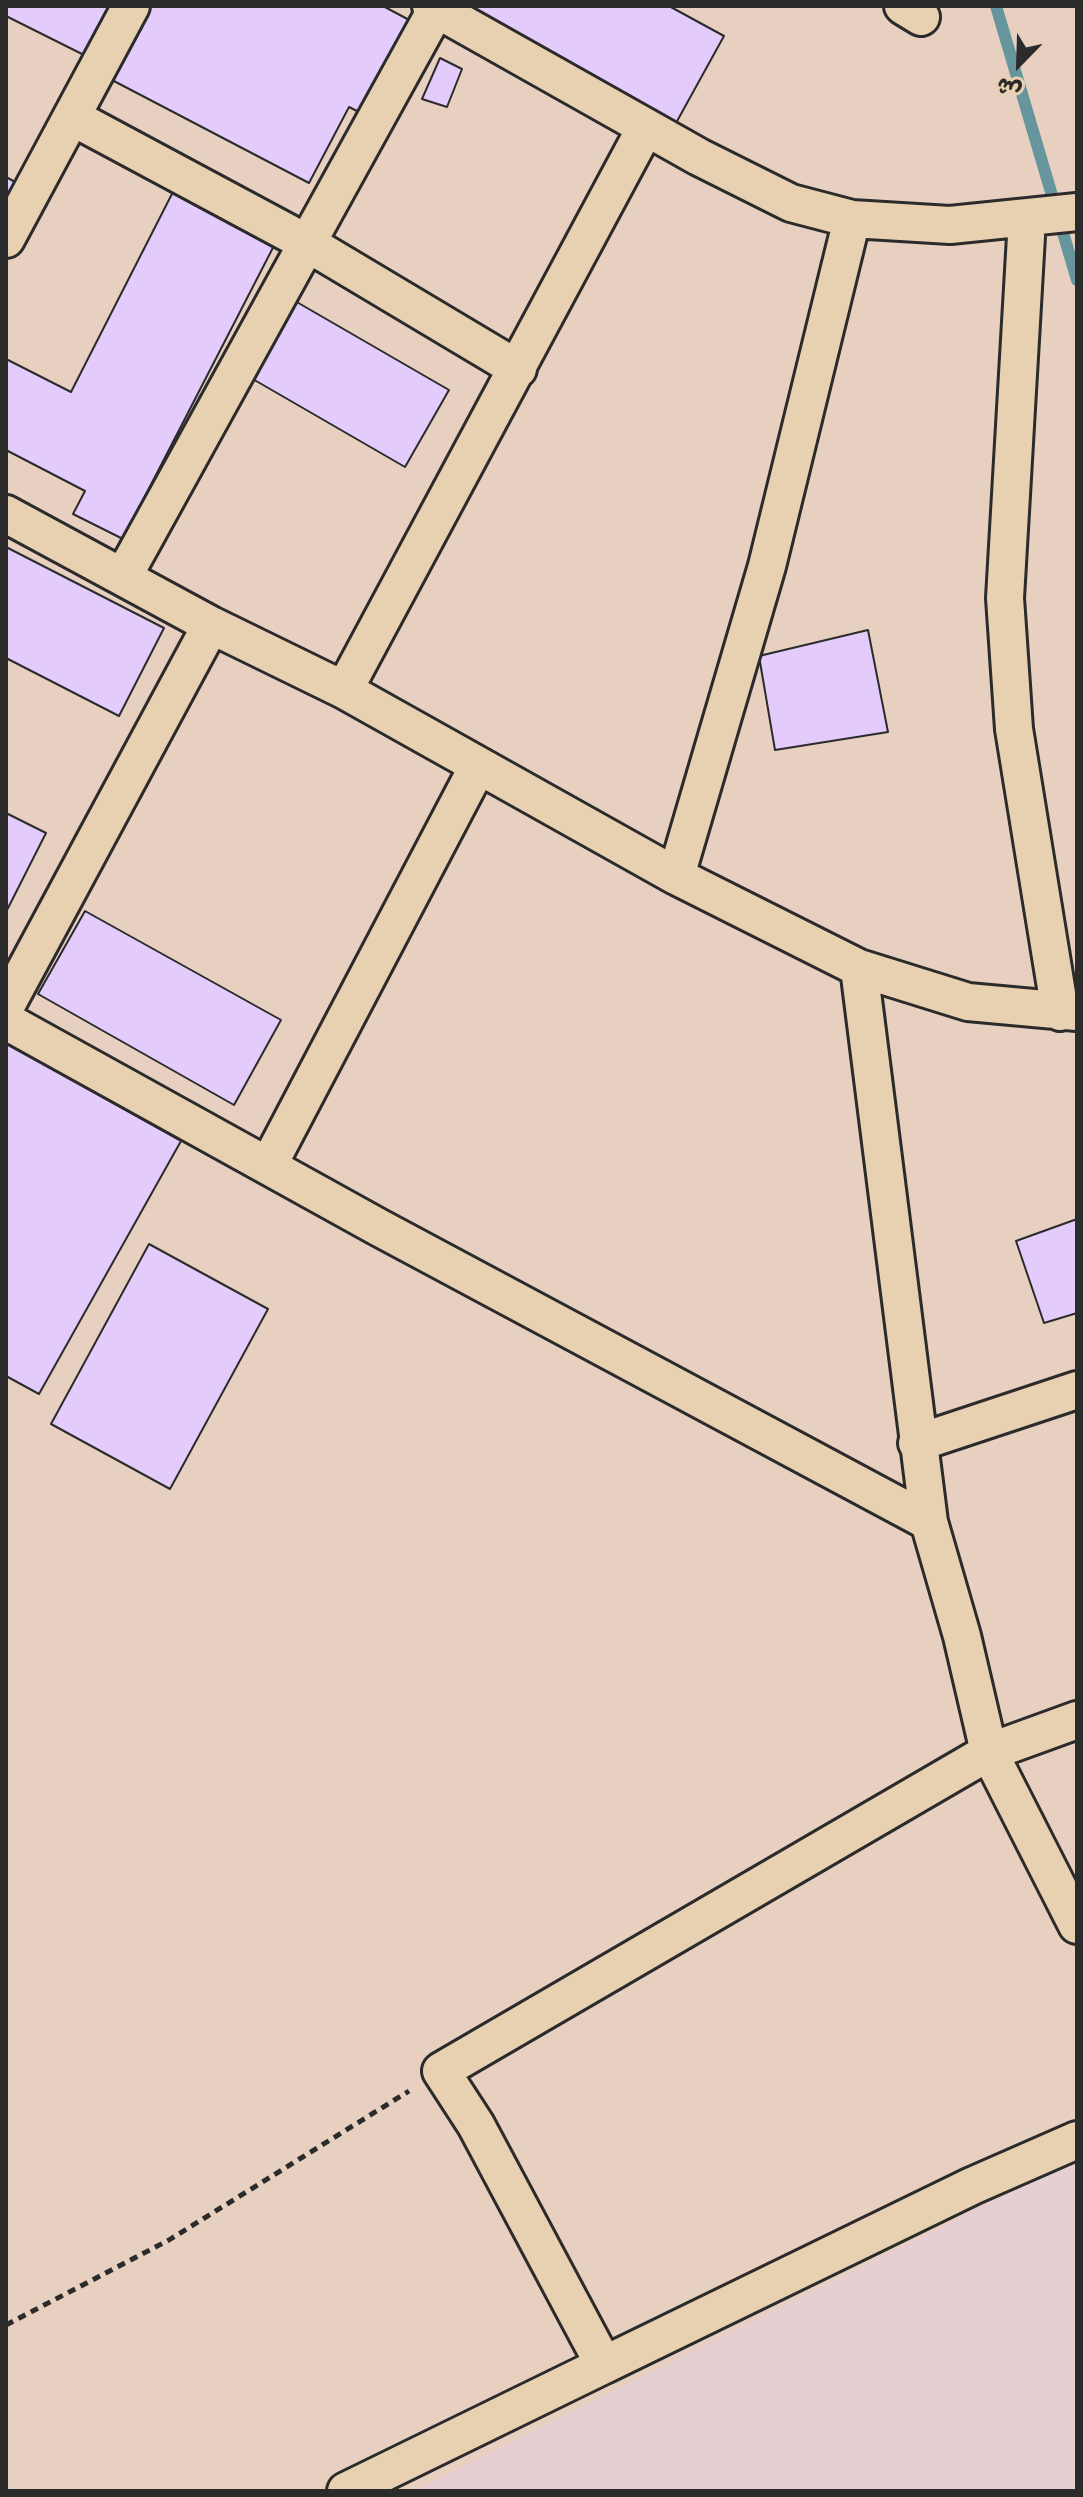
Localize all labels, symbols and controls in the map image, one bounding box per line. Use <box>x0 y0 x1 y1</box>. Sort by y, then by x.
north arrow <box>979 24 1059 104</box>
text: ش <box>991 66 1027 107</box>

